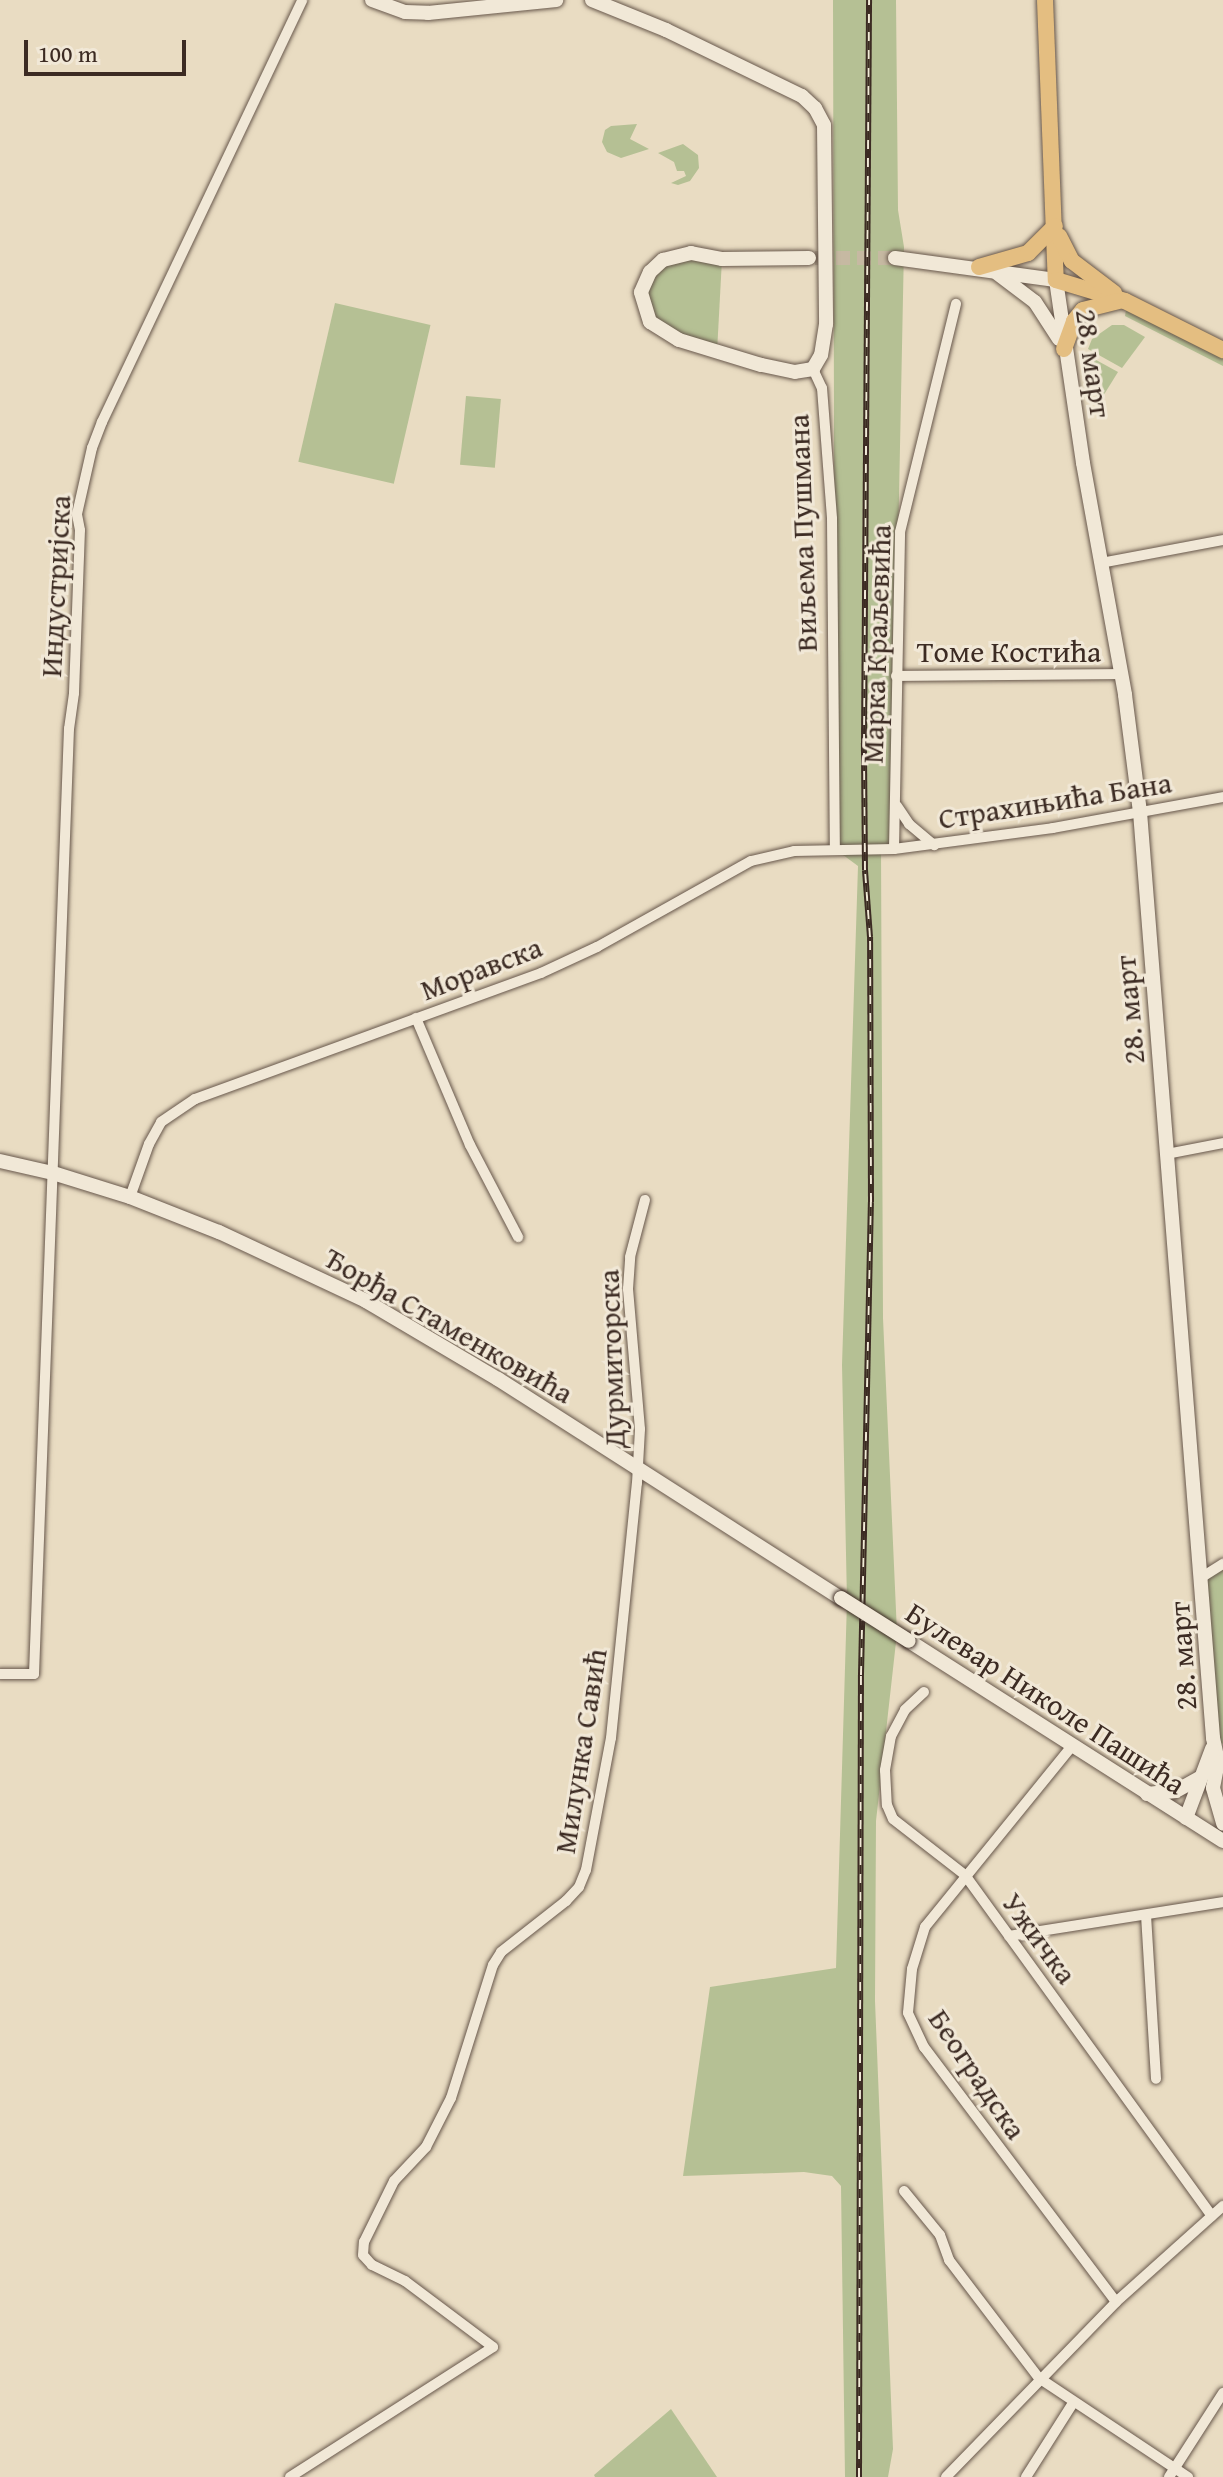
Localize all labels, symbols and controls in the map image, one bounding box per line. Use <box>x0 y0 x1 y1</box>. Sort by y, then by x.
scale bar <box>28 24 190 74</box>
text: 100 m <box>38 36 98 71</box>
street label: 28. март <box>1069 306 1119 420</box>
street label: Виљема Пушмана <box>780 413 824 653</box>
street label: Индустријска <box>32 494 78 678</box>
street label: Марка Краљевића <box>854 524 898 764</box>
street label: Томе Костића <box>917 633 1101 669</box>
street label: Страхињића Бана <box>936 764 1174 836</box>
street label: Моравска <box>415 928 547 1008</box>
street label: 28. март <box>1106 954 1152 1066</box>
street label: Ђорђа Стаменковића <box>318 1239 580 1411</box>
street label: Дурмиторска <box>590 1269 632 1449</box>
street label: Булевар Николе Пашића <box>900 1594 1192 1802</box>
street label: 28. март <box>1160 1600 1204 1712</box>
street label: Милунка Савић <box>546 1646 614 1856</box>
street label: Ужичка <box>995 1885 1085 1991</box>
street label: Београдска <box>921 2002 1035 2146</box>

